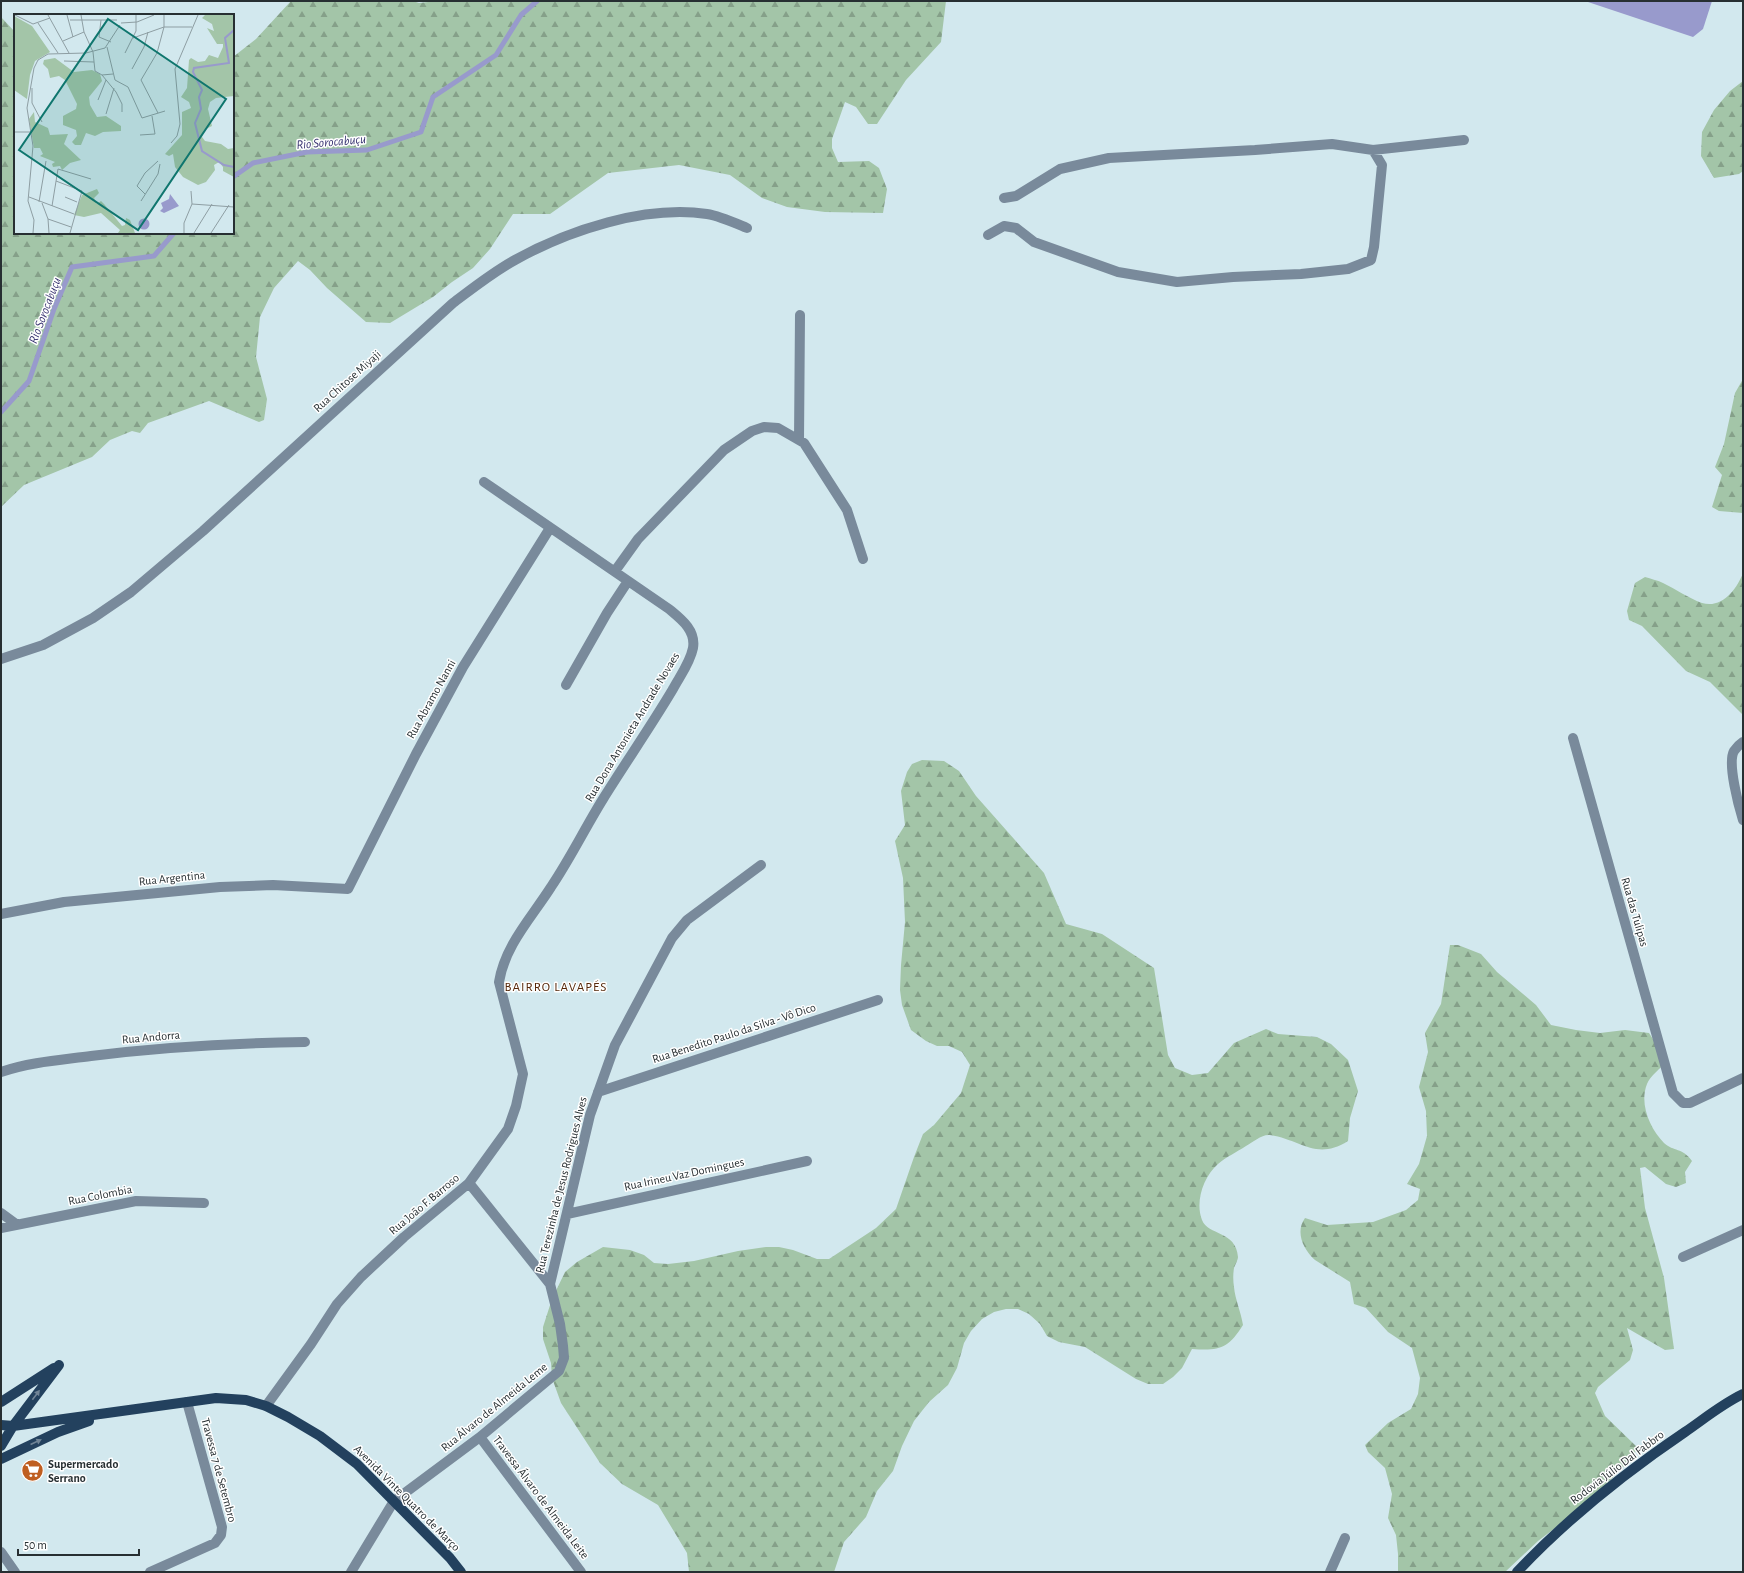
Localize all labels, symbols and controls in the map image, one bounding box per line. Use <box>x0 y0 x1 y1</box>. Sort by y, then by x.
inset map <box>14 14 234 234</box>
water label: Rio Sorocabuçu <box>296 133 367 152</box>
water label: Rio Sorocabuçu <box>27 276 64 345</box>
street label: Rua Chitose Miyaji <box>311 348 384 415</box>
street label: Rua Dona Antonieta Andrade Novaes <box>583 650 681 804</box>
street label: Rua Abramo Nanni <box>404 657 458 741</box>
street label: Rua Argentina <box>138 868 206 887</box>
street label: Rua das Tulipas <box>1619 876 1651 948</box>
district label: BAIRRO LAVAPÉS <box>504 980 608 994</box>
street label: Rua Benedito Paulo da Silva - Vô Dico <box>651 1001 817 1065</box>
street label: Rua Andorra <box>121 1028 181 1046</box>
street label: Rua Terezinha de Jesus Rodrigues Alves <box>533 1096 589 1274</box>
street label: Rua Irineu Vaz Domingues <box>623 1155 745 1193</box>
street label: Rua João F. Barroso <box>387 1171 461 1237</box>
street label: Rua Colombia <box>67 1183 133 1207</box>
street label: Rua Álvaro de Almeida Leme <box>438 1360 549 1453</box>
one-way arrow <box>32 1390 41 1401</box>
street label: Travessa 7 de Setembro <box>199 1417 239 1524</box>
street label: Rodovia Júlio Dal Fabbro <box>1568 1428 1666 1506</box>
street label: Travessa Álvaro de Almeida Leite <box>491 1433 592 1561</box>
one-way arrow <box>31 1439 42 1445</box>
street label: Avenida Vinte Quatro de Março <box>351 1443 463 1554</box>
supermarket icon: Supermercado Serrano <box>19 1458 45 1484</box>
place label: Supermercado Serrano <box>48 1458 118 1484</box>
scale bar <box>18 1531 139 1557</box>
text: 50 m <box>24 1539 47 1551</box>

